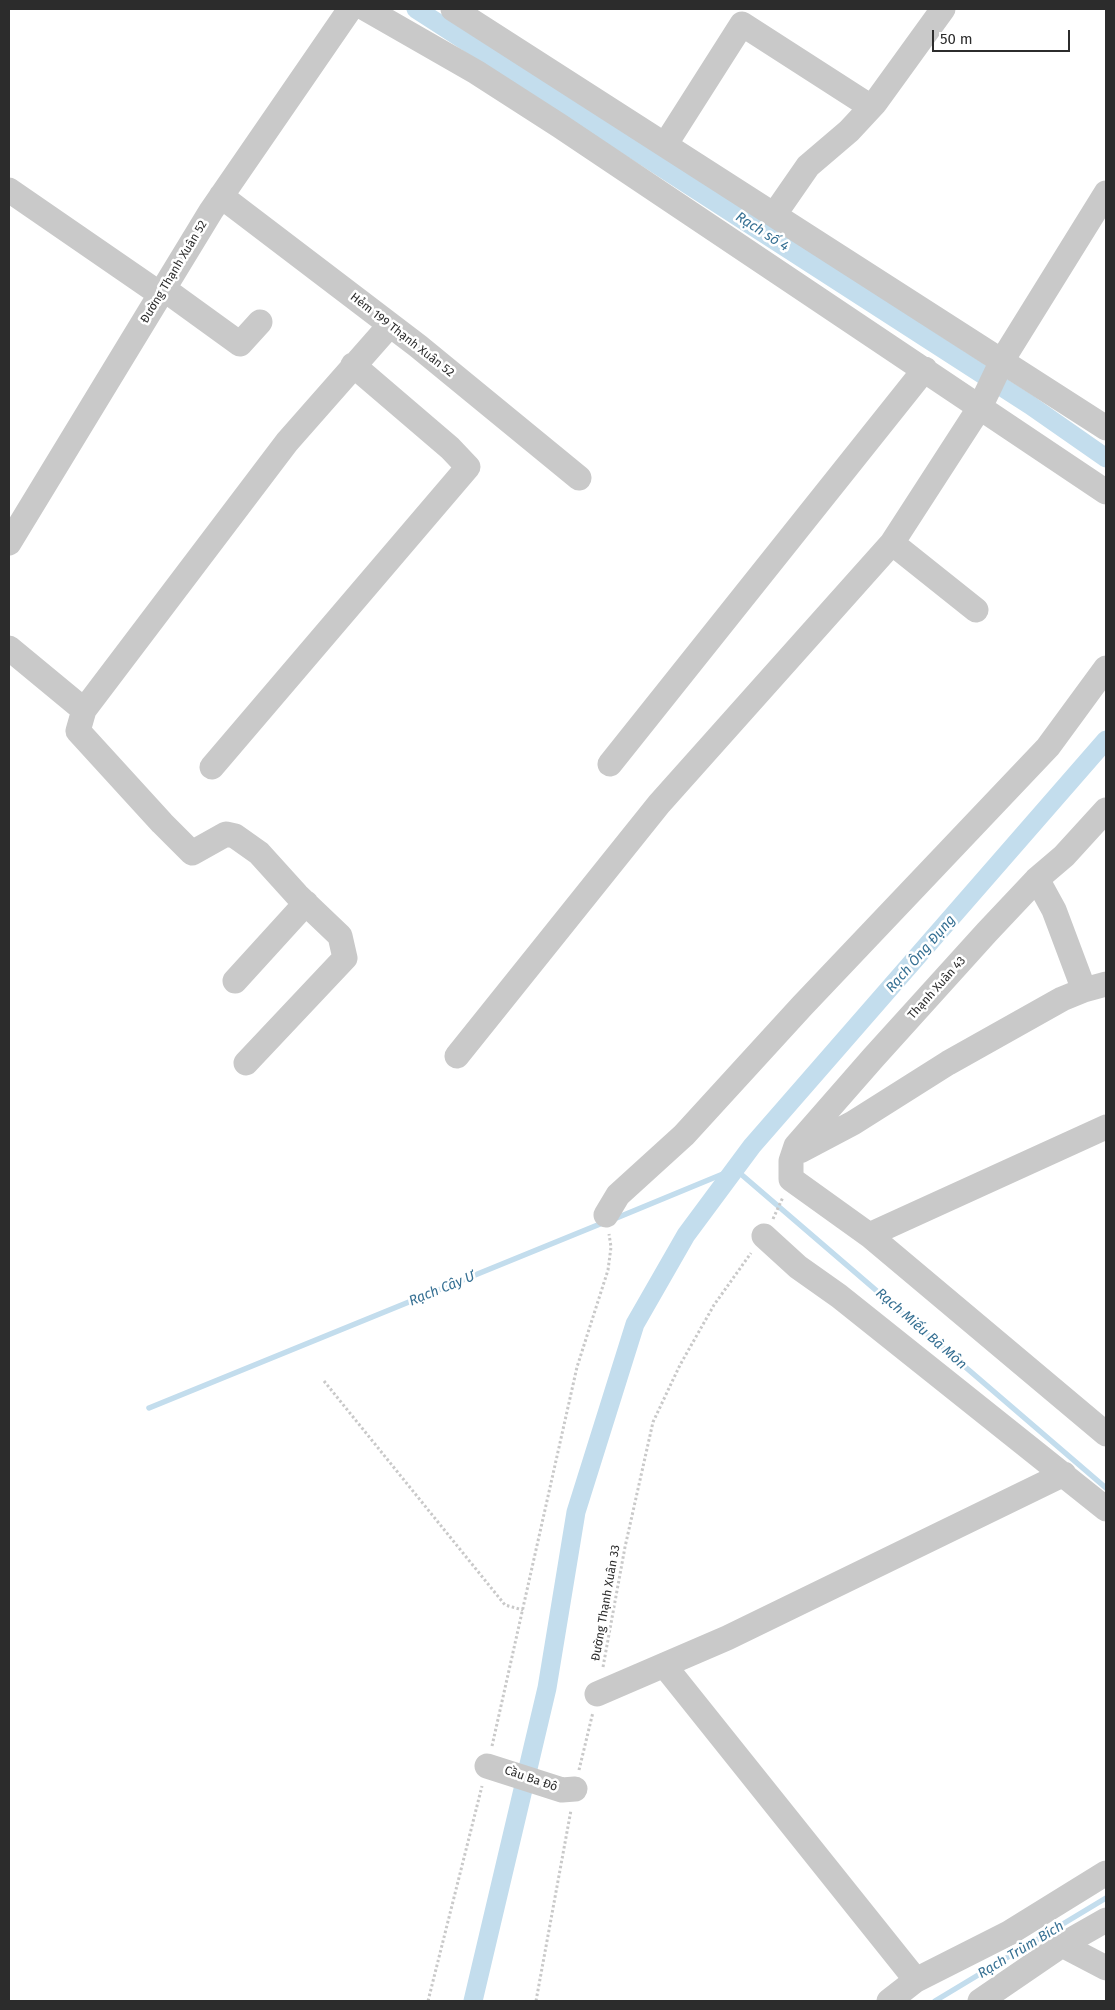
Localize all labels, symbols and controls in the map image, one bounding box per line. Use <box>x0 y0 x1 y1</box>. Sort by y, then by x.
scale bar <box>935 20 1072 52</box>
text: 50 m <box>940 30 973 48</box>
water label: Rạch số 4 <box>732 209 792 255</box>
street label: Đường Thạnh Xuân 52 <box>138 218 210 326</box>
street label: Hẻm 199 Thạnh Xuân 52 <box>347 290 457 380</box>
water label: Rạch Ông Đụng <box>883 912 959 996</box>
street label: Thạnh Xuân 43 <box>905 954 969 1022</box>
water label: Rạch Cây Ư <box>407 1268 477 1310</box>
water label: Rạch Miếu Bà Môn <box>872 1285 970 1373</box>
street label: Đường Thạnh Xuân 33 <box>589 1544 623 1662</box>
street label: Cầu Ba Đô <box>503 1763 559 1795</box>
water label: Rạch Trùm Bích <box>975 1918 1067 1982</box>

